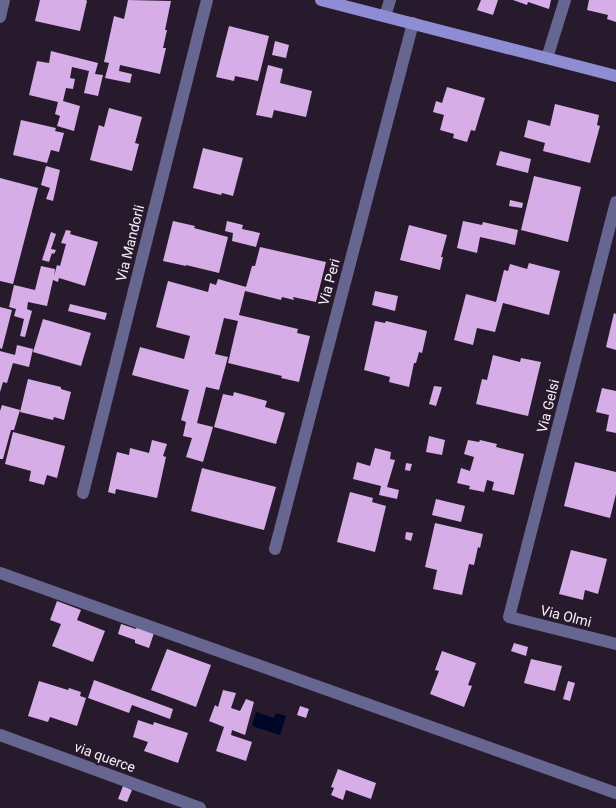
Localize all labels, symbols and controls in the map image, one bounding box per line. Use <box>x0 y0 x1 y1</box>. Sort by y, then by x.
street label: Via Mandorli <box>113 203 147 283</box>
street label: Via Peri <box>315 257 343 307</box>
street label: Via Gelsi <box>534 378 562 434</box>
street label: Via Olmi <box>539 602 593 630</box>
street label: via querce <box>72 739 138 775</box>

